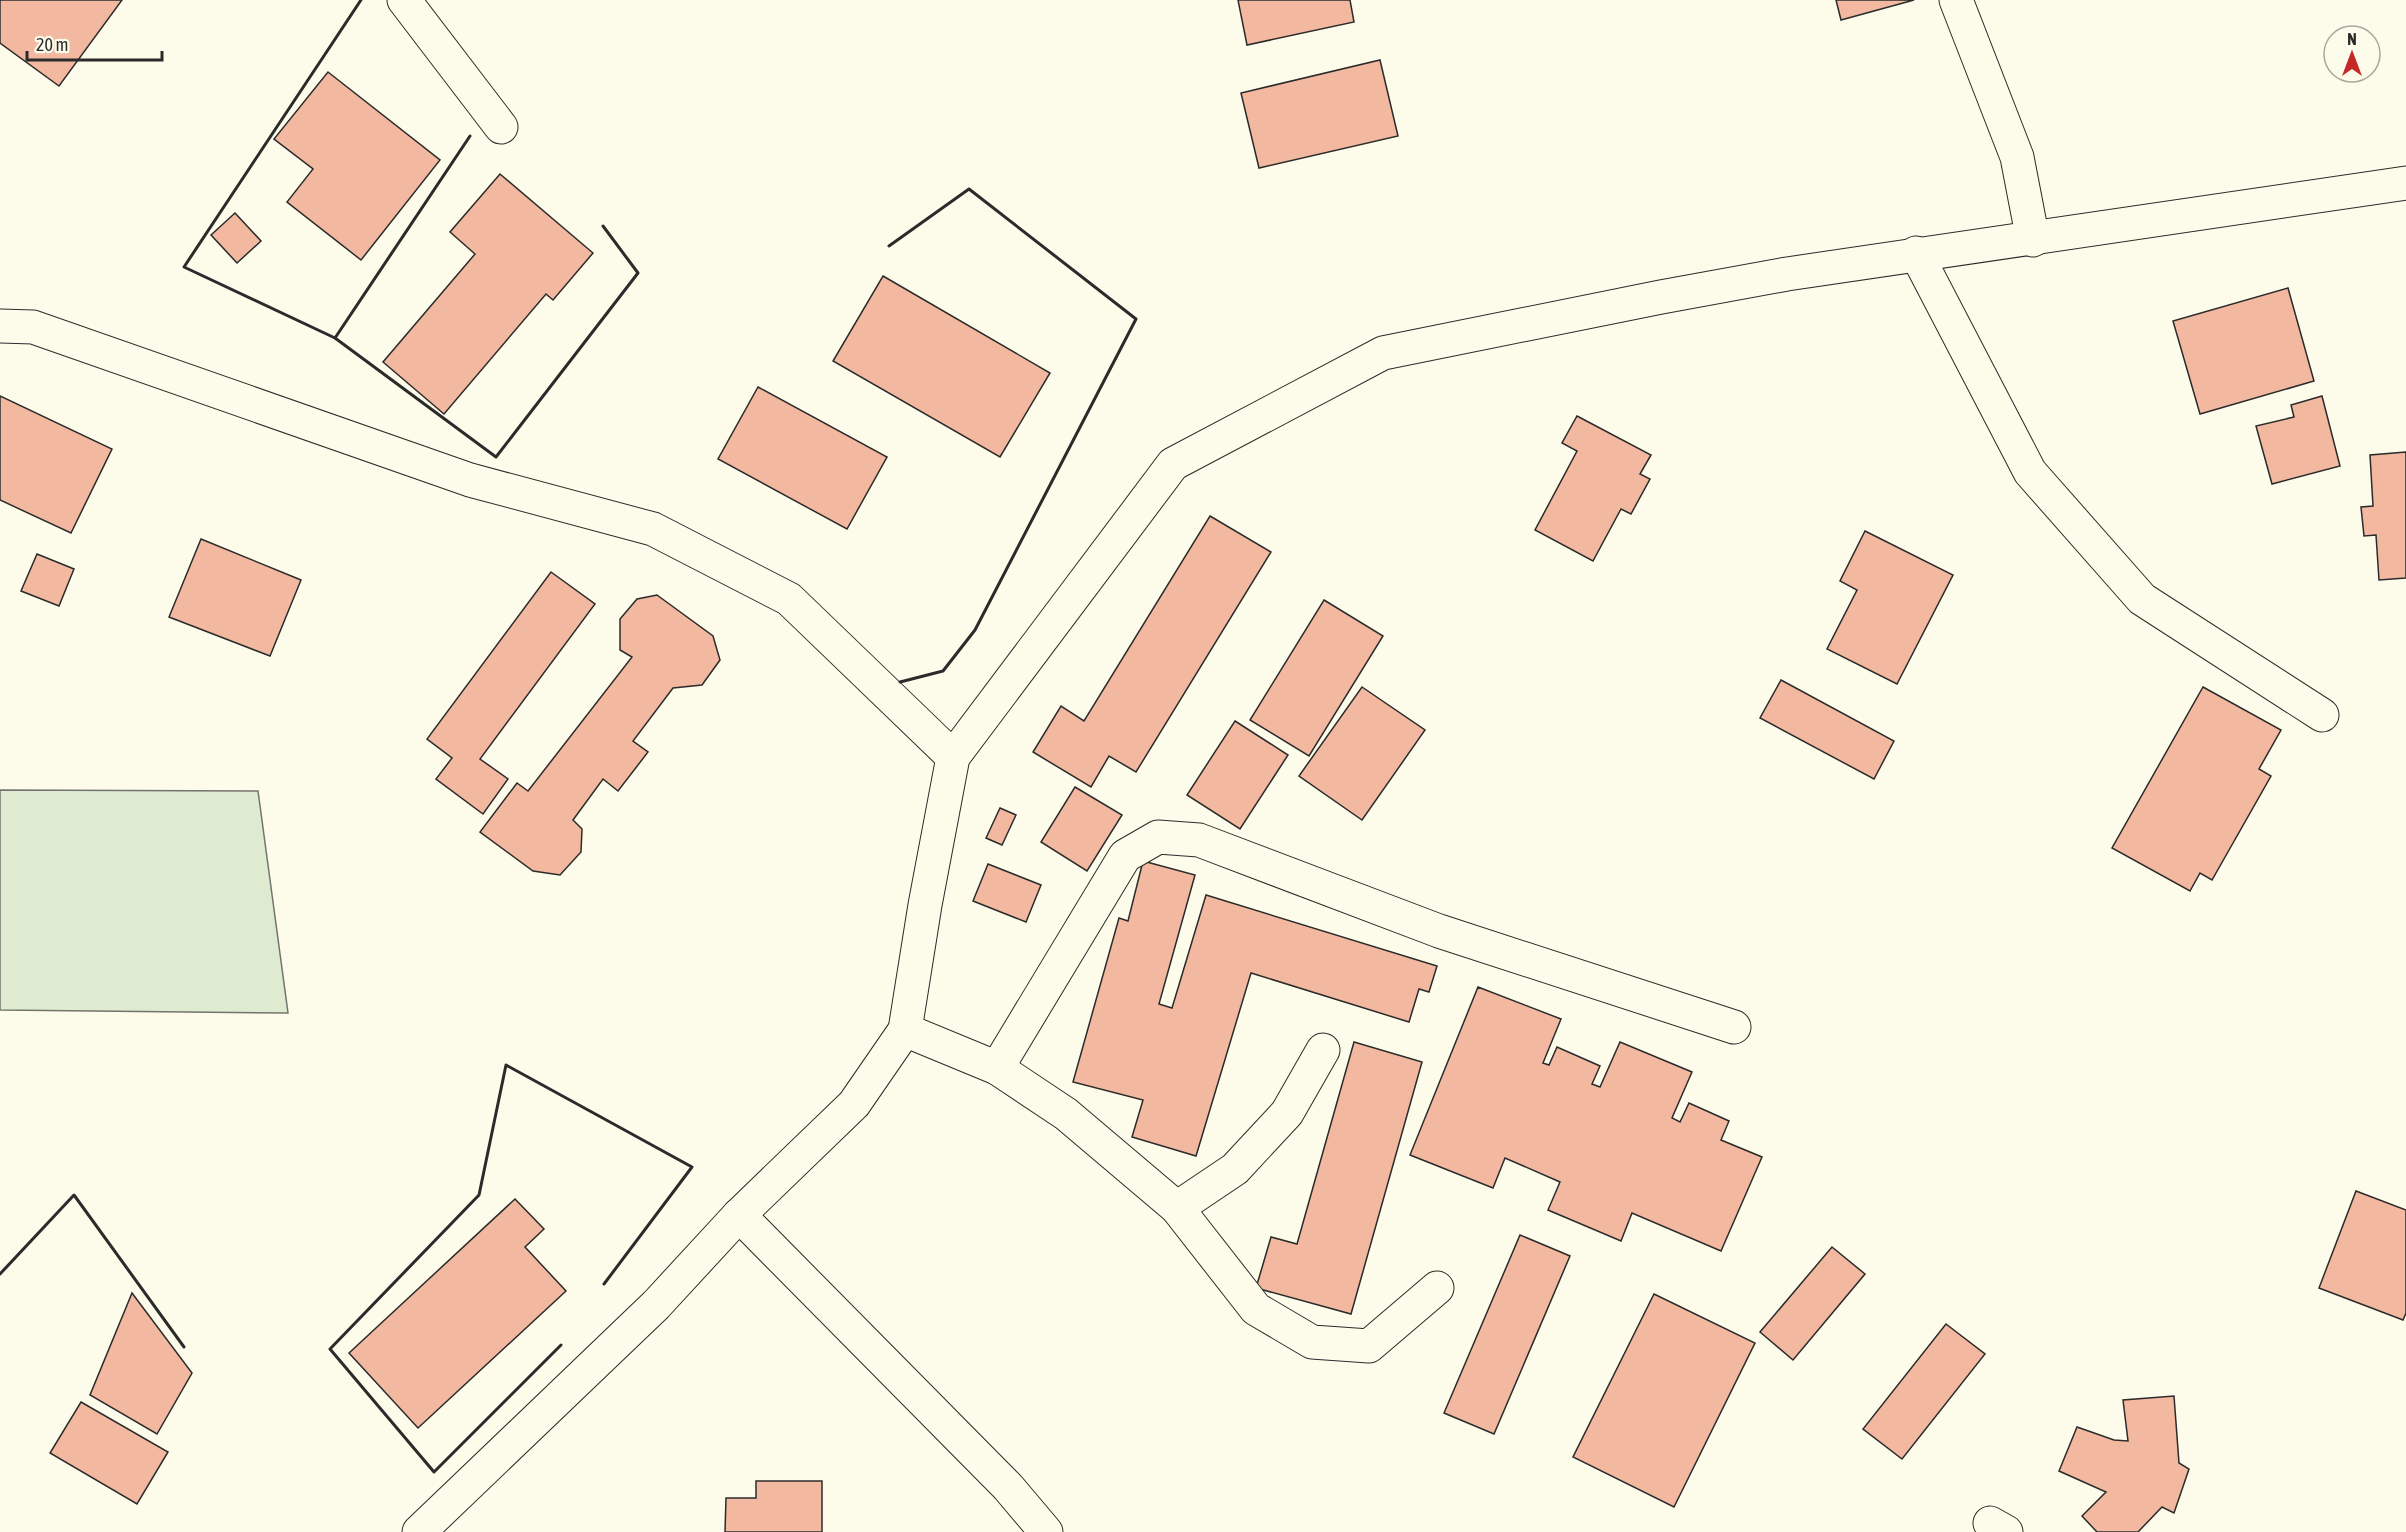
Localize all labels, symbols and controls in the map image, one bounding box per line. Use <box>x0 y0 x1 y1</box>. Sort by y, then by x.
scale bar <box>27 24 162 62</box>
north arrow <box>2322 24 2382 84</box>
text: N <box>2347 30 2357 48</box>
text: 20 m <box>36 34 68 55</box>

